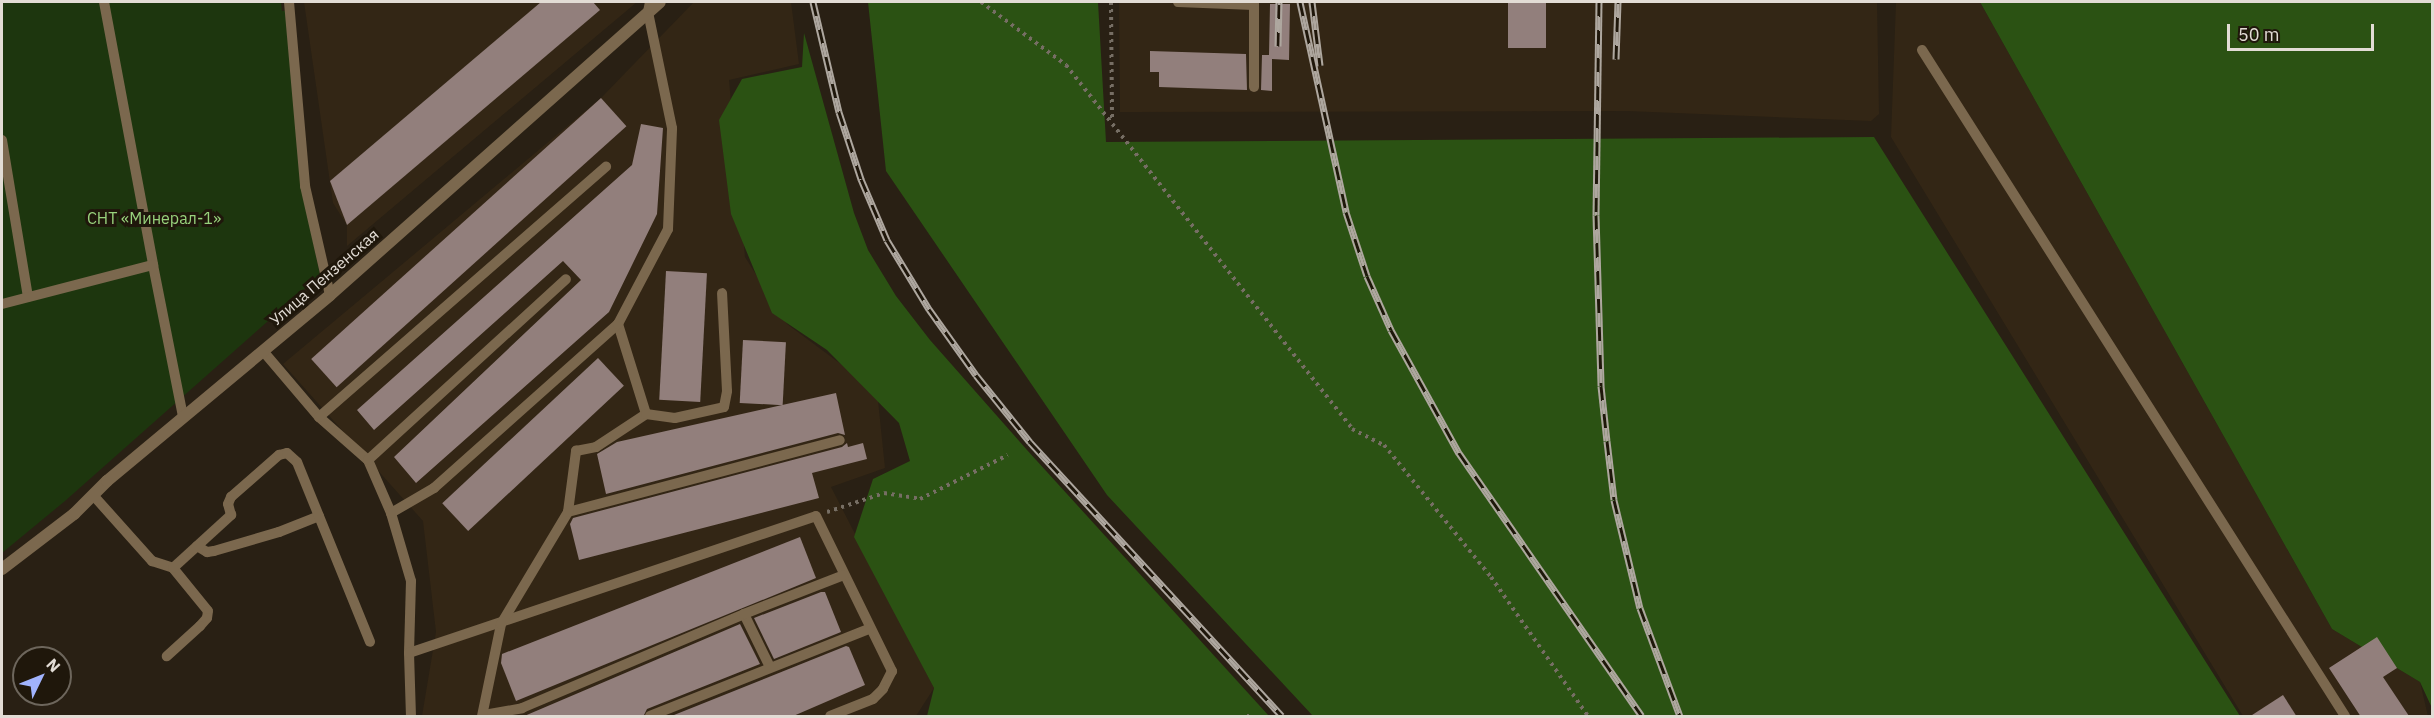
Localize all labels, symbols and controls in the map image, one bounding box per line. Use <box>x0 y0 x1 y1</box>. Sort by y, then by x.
scale bar <box>2230 12 2377 50</box>
text: 50 m <box>2238 23 2280 46</box>
park label: СНТ «Минерал-1» <box>87 208 221 228</box>
street label: Улица Пензенская <box>266 224 382 330</box>
north arrow <box>12 646 72 706</box>
text: N <box>42 654 65 676</box>

